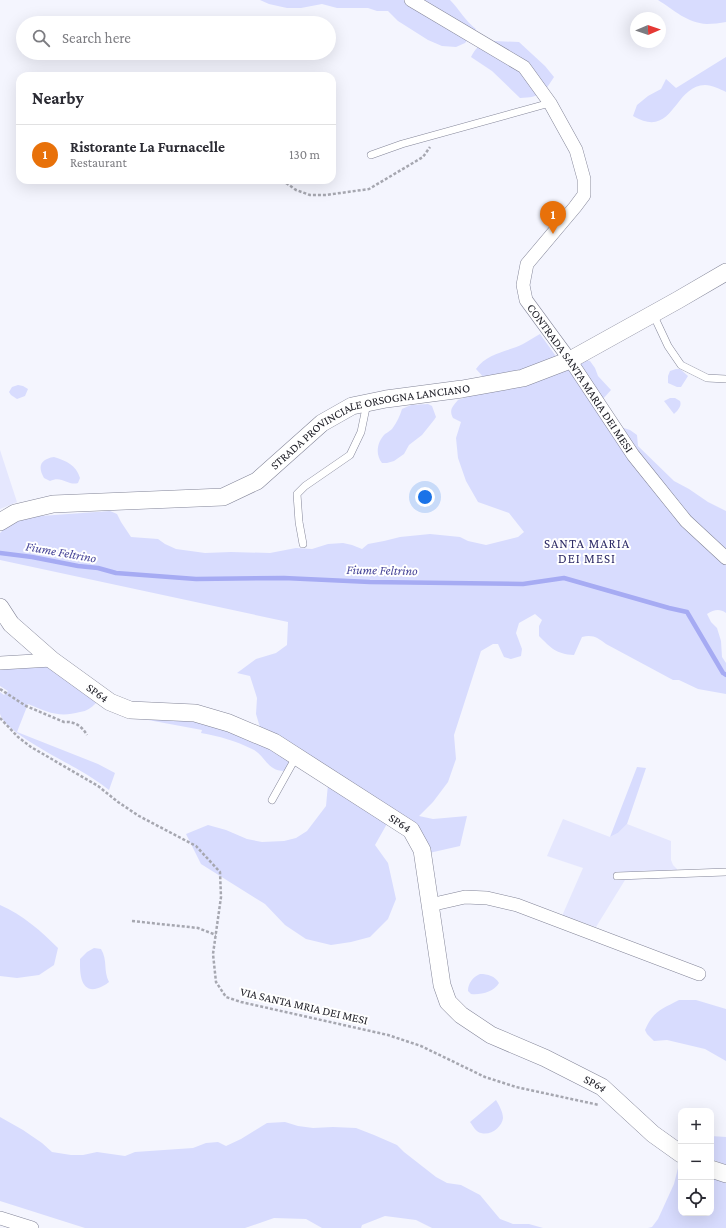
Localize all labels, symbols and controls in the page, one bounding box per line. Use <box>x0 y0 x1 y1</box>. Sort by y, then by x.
north arrow <box>630 12 666 48</box>
search box <box>16 16 336 60</box>
icon: search <box>30 27 52 49</box>
text: Search here <box>62 30 131 46</box>
text: Nearby <box>32 89 84 108</box>
text: Ristorante La Furnacelle <box>70 139 225 155</box>
text: 1 <box>43 147 47 162</box>
text: 130 m <box>289 147 320 162</box>
text: Restaurant <box>70 155 127 170</box>
pin: 1 <box>540 201 566 234</box>
street label: CONTRADA SANTA MARIA DEI MESI <box>524 301 637 456</box>
street label: STRADA PROVINCIALE ORSOGNA LANCIANO <box>268 381 471 473</box>
your location <box>415 487 435 507</box>
district label: SANTA MARIA DEI MESI <box>544 536 630 566</box>
water label: Fiume Feltrino <box>25 538 98 566</box>
water label: Fiume Feltrino <box>346 562 418 578</box>
street label: SP64 <box>84 680 111 706</box>
street label: SP64 <box>386 811 414 835</box>
street label: VIA SANTA MRIA DEI MESI <box>239 984 370 1028</box>
street label: SP64 <box>581 1072 610 1095</box>
map controls <box>678 1108 714 1216</box>
button: + <box>678 1108 714 1144</box>
button: − <box>678 1144 714 1180</box>
button: locate <box>678 1180 714 1216</box>

